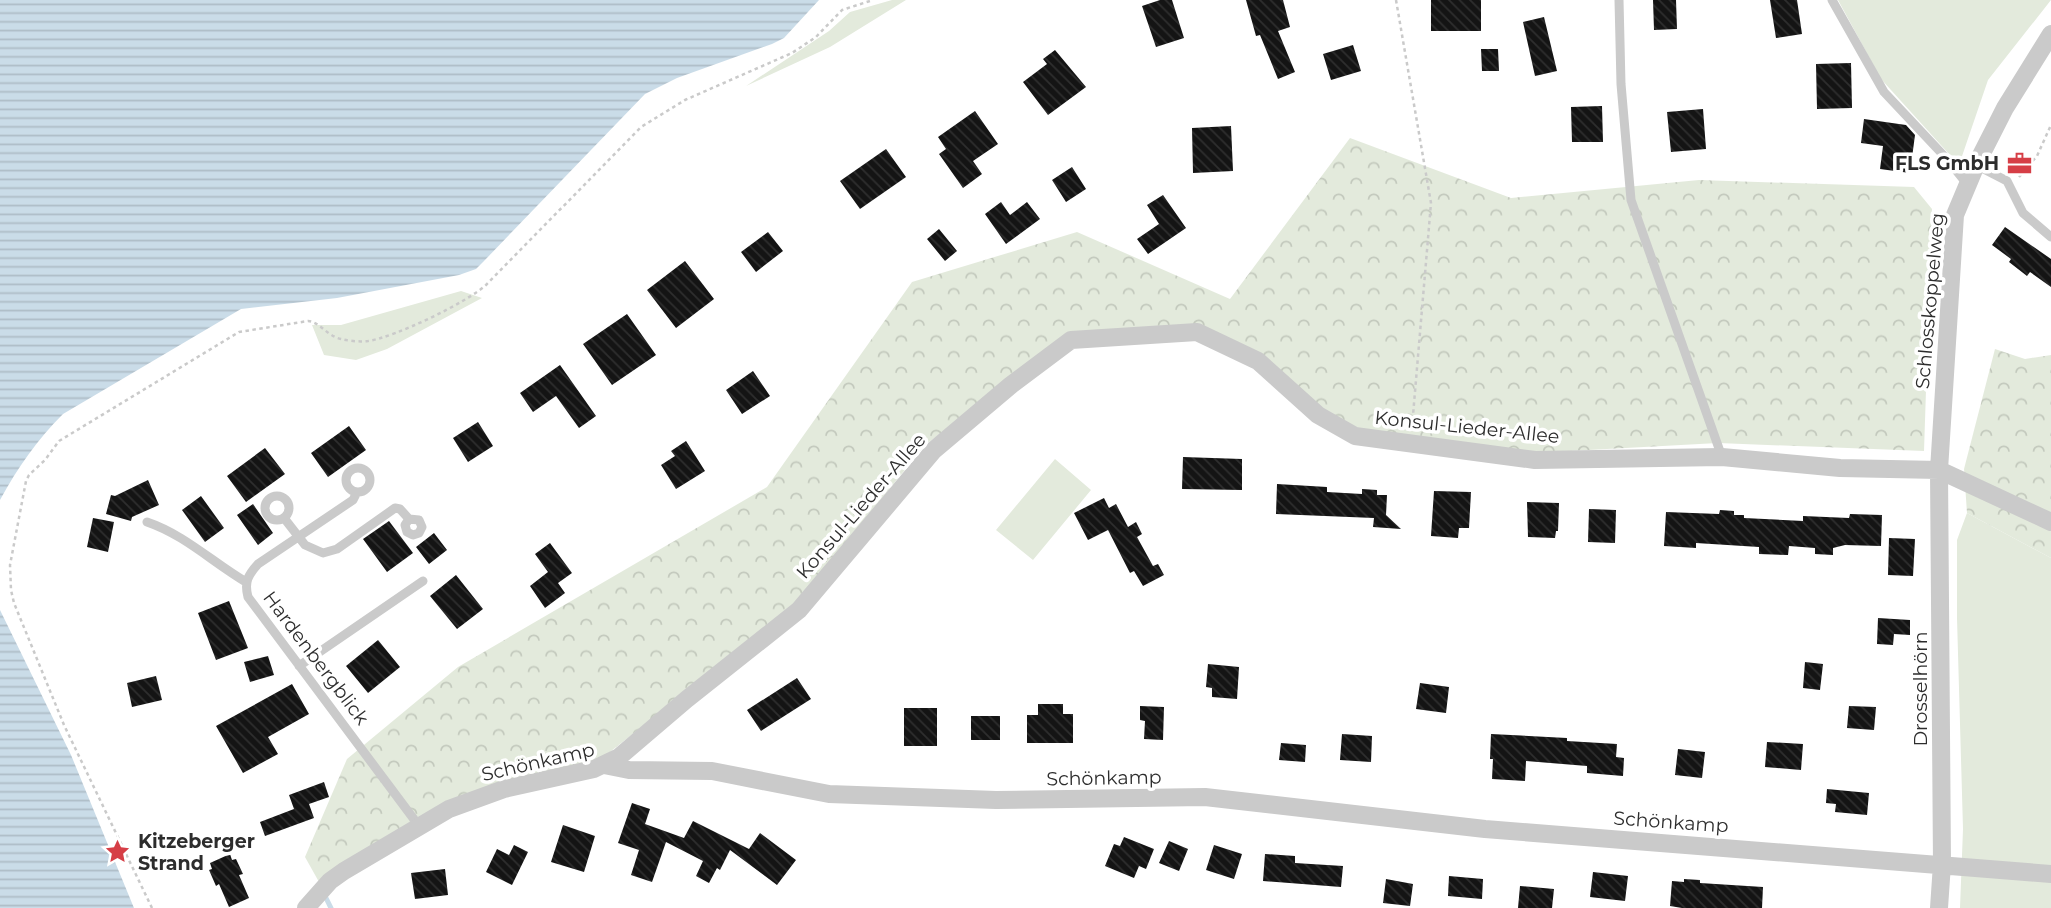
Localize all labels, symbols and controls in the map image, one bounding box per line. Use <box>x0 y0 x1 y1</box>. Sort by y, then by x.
office icon: FLS GmbH <box>2005 149 2033 177</box>
place label: FLS GmbH <box>1895 152 1999 175</box>
street label: Schlosskoppelweg <box>1911 212 1949 390</box>
street label: Konsul-Lieder-Allee <box>1374 406 1560 448</box>
street label: Konsul-Lieder-Allee <box>791 428 931 584</box>
street label: Hardenbergblick <box>258 587 374 730</box>
street label: Drosselhörn <box>1909 631 1932 747</box>
street label: Schönkamp <box>479 738 597 786</box>
street label: Schönkamp <box>1046 765 1162 791</box>
street label: Schönkamp <box>1613 807 1729 838</box>
place label: Kitzeberger Strand <box>138 830 255 875</box>
place icon: Kitzeberger Strand <box>104 838 132 866</box>

